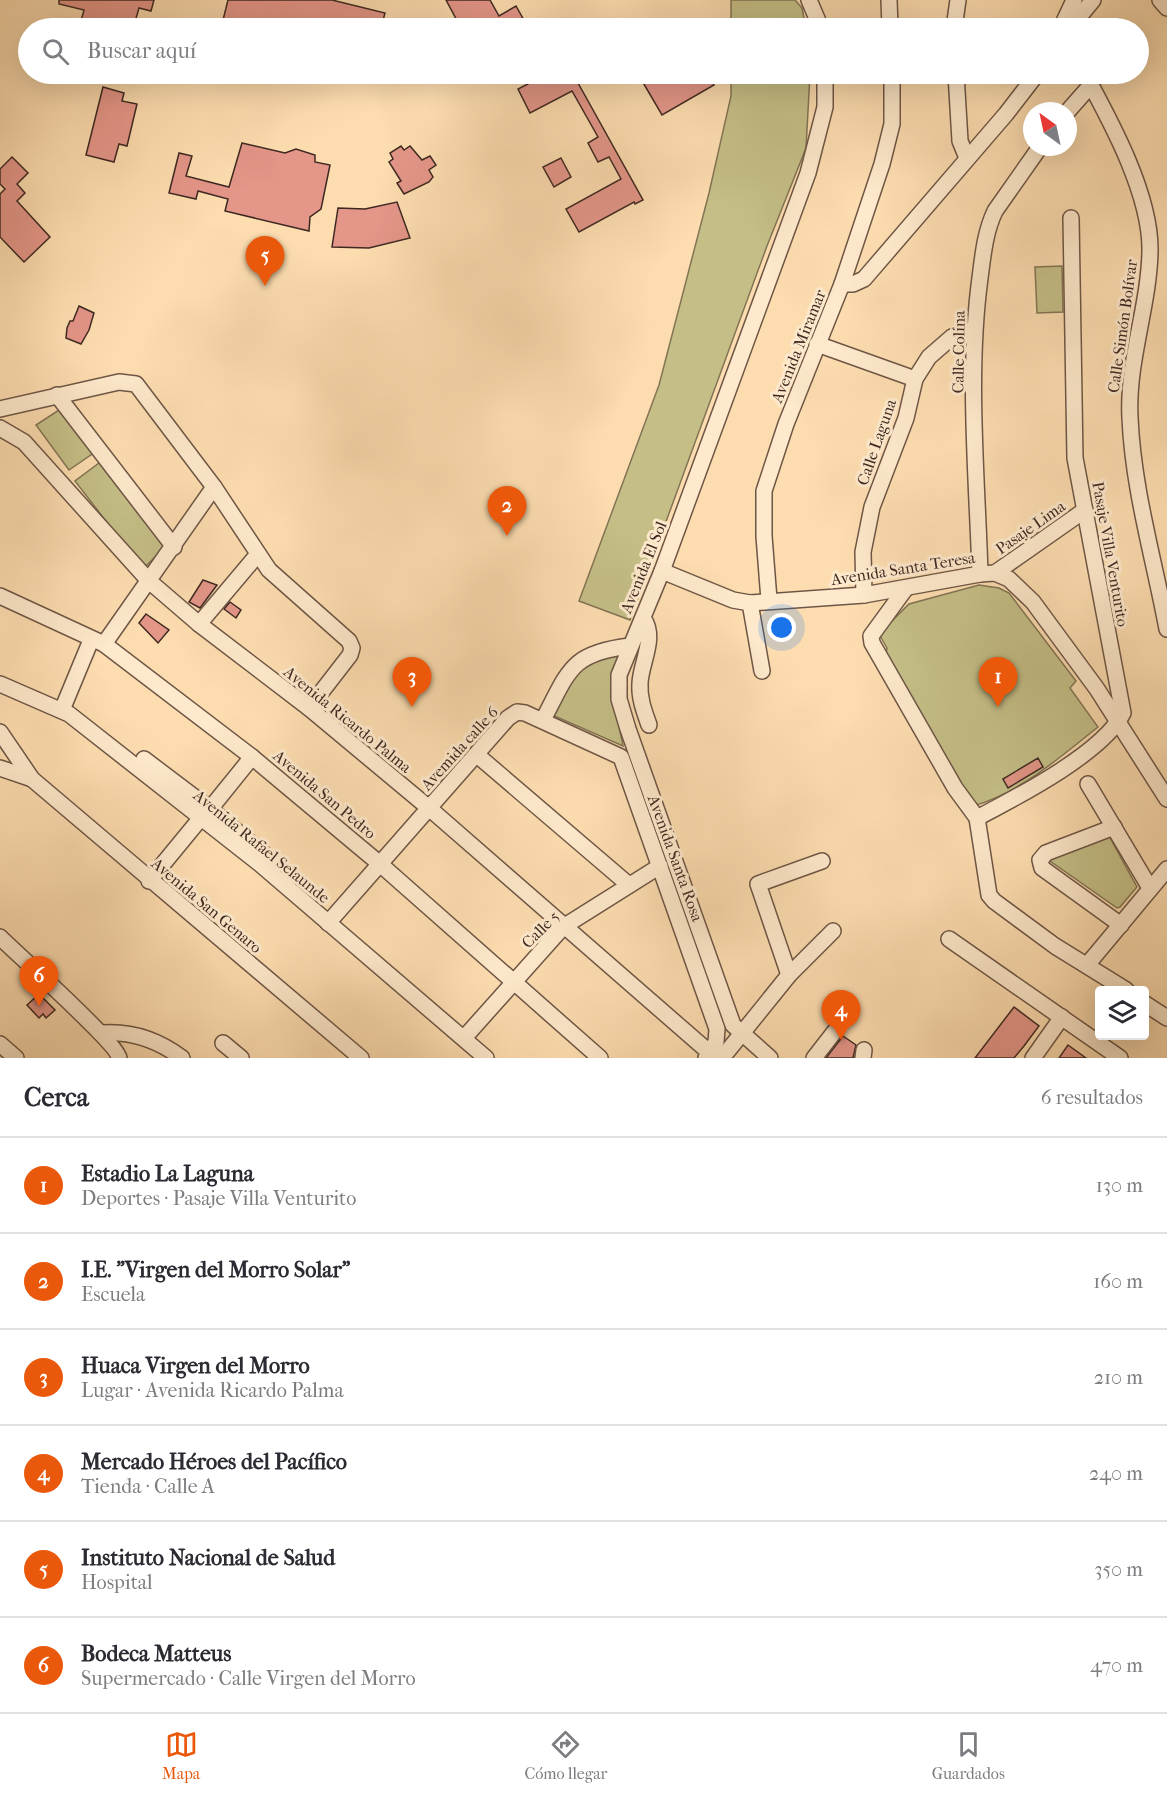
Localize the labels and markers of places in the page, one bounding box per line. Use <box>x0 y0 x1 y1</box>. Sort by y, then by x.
pin: 5 <box>246 236 284 286</box>
pin: 2 <box>488 486 526 536</box>
pin: 3 <box>392 658 432 707</box>
pin: 1 <box>978 658 1018 707</box>
pin: 6 <box>20 956 58 1006</box>
pin: 4 <box>822 990 860 1040</box>

